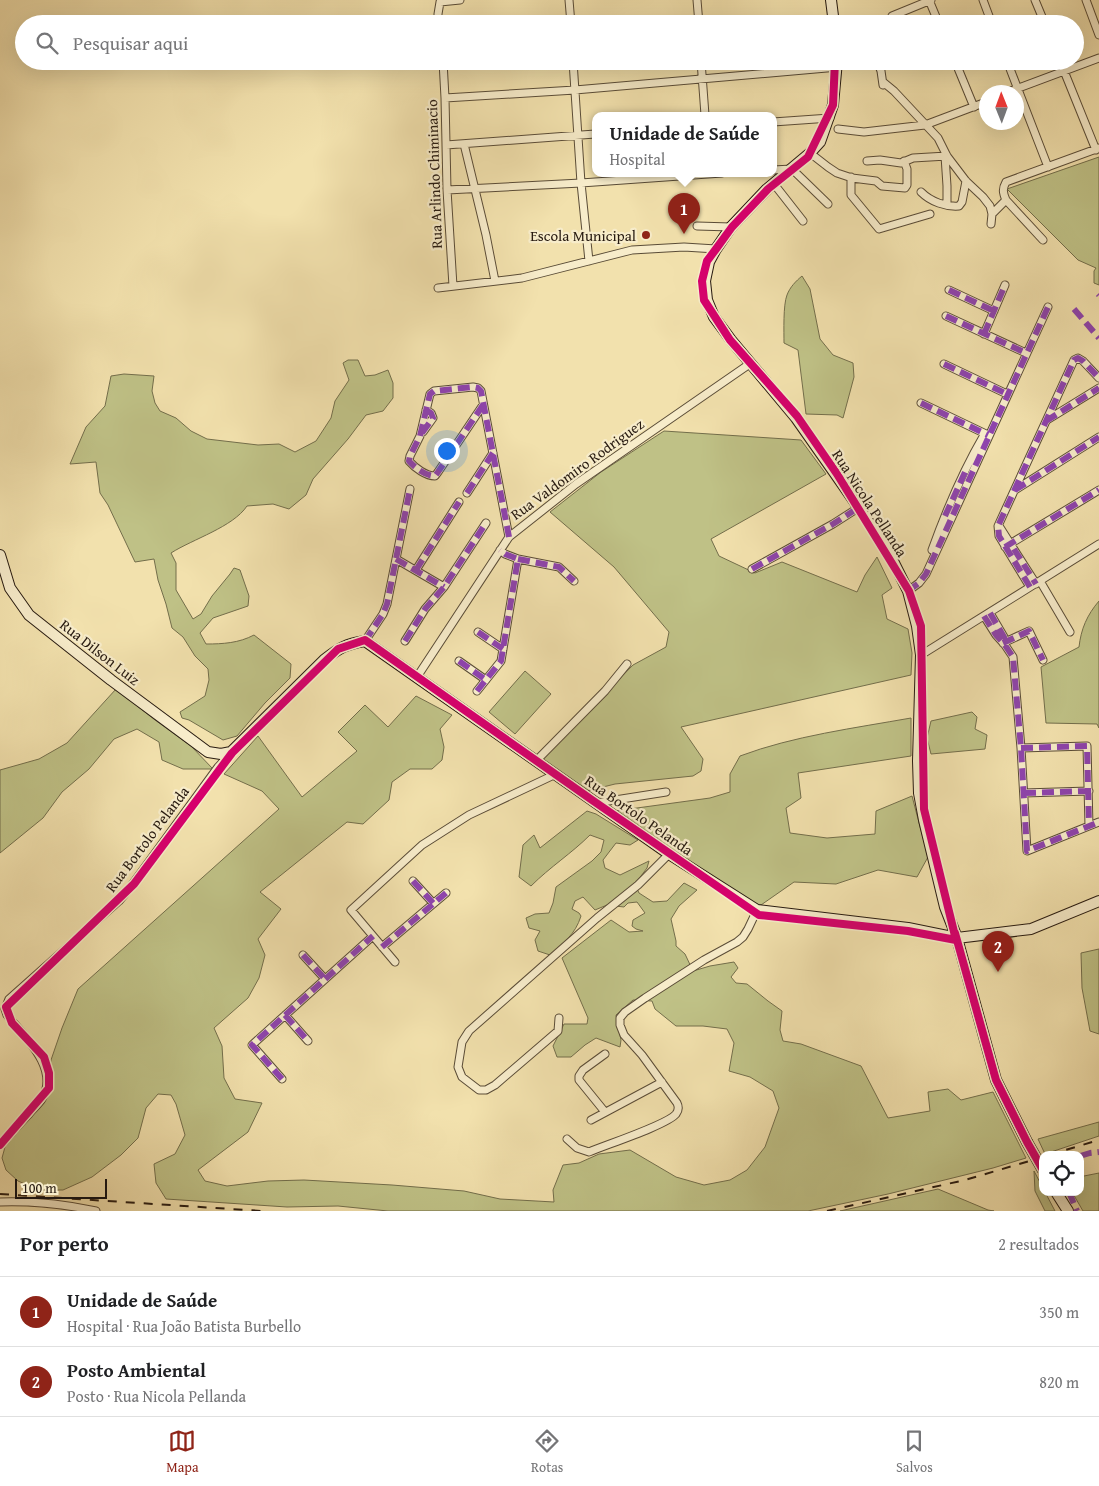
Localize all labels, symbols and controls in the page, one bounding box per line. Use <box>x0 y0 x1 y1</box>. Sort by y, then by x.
search box <box>15 15 1084 70</box>
icon: search <box>33 29 61 57</box>
text: Pesquisar aqui <box>73 29 188 57</box>
north arrow <box>979 85 1024 130</box>
street label: Rua Arlindo Chiminacio <box>421 99 447 249</box>
popup <box>592 112 777 177</box>
text: Unidade de Saúde <box>609 119 760 147</box>
text: Hospital <box>609 147 665 171</box>
pin: 1 <box>668 193 700 234</box>
place label: Escola Municipal <box>530 225 636 246</box>
marker: Escola Municipal <box>640 229 652 241</box>
street label: Rua Valdomiro Rodriguez <box>506 413 648 525</box>
your location <box>434 438 460 464</box>
street label: Rua Nicola Pellanda <box>827 445 913 561</box>
street label: Rua Dilson Luiz <box>56 614 145 690</box>
street label: Rua Bortolo Pelanda <box>581 770 697 860</box>
street label: Rua Bortolo Pelanda <box>100 782 194 896</box>
pin: 2 <box>982 931 1014 972</box>
map controls <box>1039 1151 1084 1196</box>
button: locate <box>1039 1151 1084 1196</box>
scale bar <box>15 1176 108 1199</box>
text: 100 m <box>22 1178 57 1198</box>
text: Por perto <box>20 1228 109 1259</box>
text: 2 resultados <box>998 1232 1079 1256</box>
text: Unidade de Saúde <box>67 1286 217 1314</box>
text: 1 <box>32 1300 40 1324</box>
text: 350 m <box>1039 1300 1079 1324</box>
text: Hospital · Rua João Batista Burbello <box>67 1314 301 1338</box>
text: Posto Ambiental <box>67 1356 206 1384</box>
text: 2 <box>32 1370 40 1394</box>
text: 820 m <box>1039 1370 1079 1394</box>
text: Posto · Rua Nicola Pellanda <box>67 1384 246 1408</box>
tab: Mapa <box>166 1427 199 1477</box>
tab: Rotas <box>531 1427 563 1477</box>
tab: Salvos <box>896 1427 933 1477</box>

